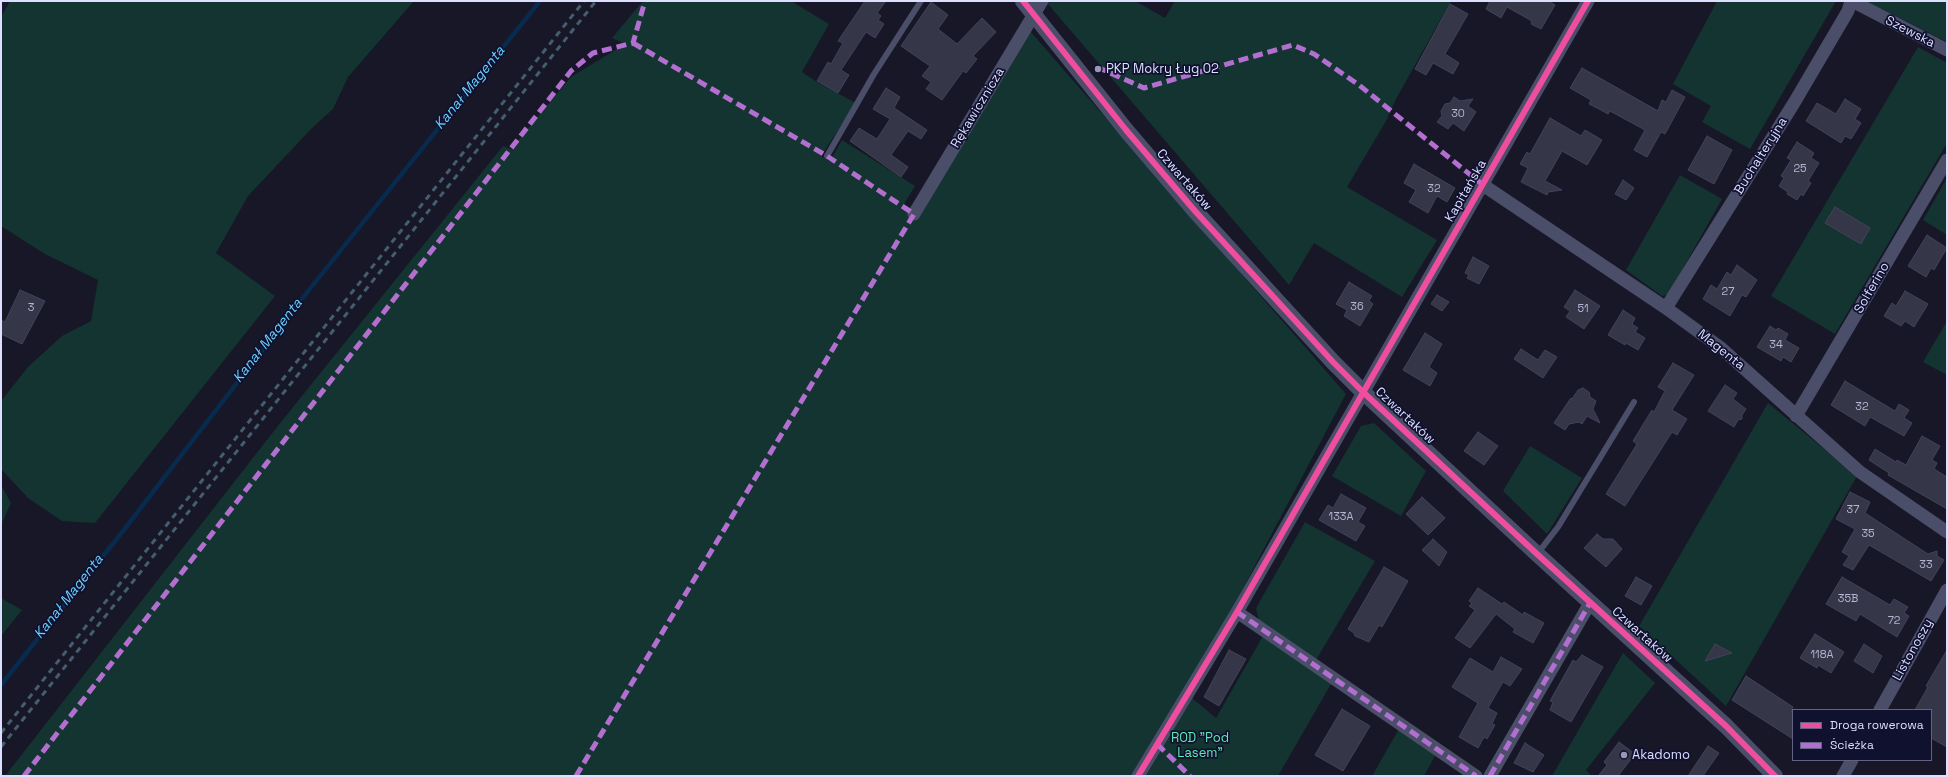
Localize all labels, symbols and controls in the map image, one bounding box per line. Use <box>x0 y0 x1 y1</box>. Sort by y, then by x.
street label: Szewska <box>1883 13 1937 51</box>
water label: Kanał Magenta <box>431 43 509 133</box>
place label: PKP Mokry Ług 02 <box>1106 61 1219 77</box>
marker: PKP Mokry Ług 02 <box>1093 64 1103 74</box>
street label: Rękawicznicza <box>948 65 1008 151</box>
house number: 30 <box>1451 107 1465 121</box>
street label: Buchalteryjna <box>1731 115 1791 197</box>
street label: Czwartaków <box>1153 146 1215 214</box>
street label: Kapitańska <box>1442 157 1490 225</box>
house number: 25 <box>1793 162 1807 176</box>
house number: 32 <box>1427 182 1441 196</box>
street label: Solferino <box>1851 260 1893 316</box>
house number: 27 <box>1722 285 1734 299</box>
water label: Kanał Magenta <box>230 296 306 386</box>
house number: 36 <box>1350 300 1364 314</box>
house number: 3 <box>28 301 34 315</box>
house number: 51 <box>1577 302 1589 316</box>
street label: Magenta <box>1694 326 1748 374</box>
house number: 34 <box>1769 338 1783 352</box>
street label: Czwartaków <box>1372 384 1438 448</box>
house number: 32 <box>1855 400 1869 414</box>
house number: 37 <box>1847 503 1859 517</box>
house number: 133A <box>1329 510 1353 524</box>
house number: 35 <box>1861 527 1875 541</box>
water label: Kanał Magenta <box>31 552 107 642</box>
house number: 33 <box>1919 558 1933 572</box>
house number: 35B <box>1838 592 1858 606</box>
street label: Czwartaków <box>1608 604 1676 666</box>
house number: 72 <box>1888 614 1900 628</box>
street label: Listonoszy <box>1890 616 1936 684</box>
house number: 118A <box>1811 648 1833 662</box>
legend <box>1792 709 1932 761</box>
text: Droga rowerowa <box>1830 717 1924 733</box>
park label: ROD "Pod Lasem" <box>1171 730 1229 761</box>
text: Ścieżka <box>1830 737 1874 753</box>
place label: Akadomo <box>1632 747 1690 763</box>
marker: Akadomo <box>1619 750 1629 760</box>

